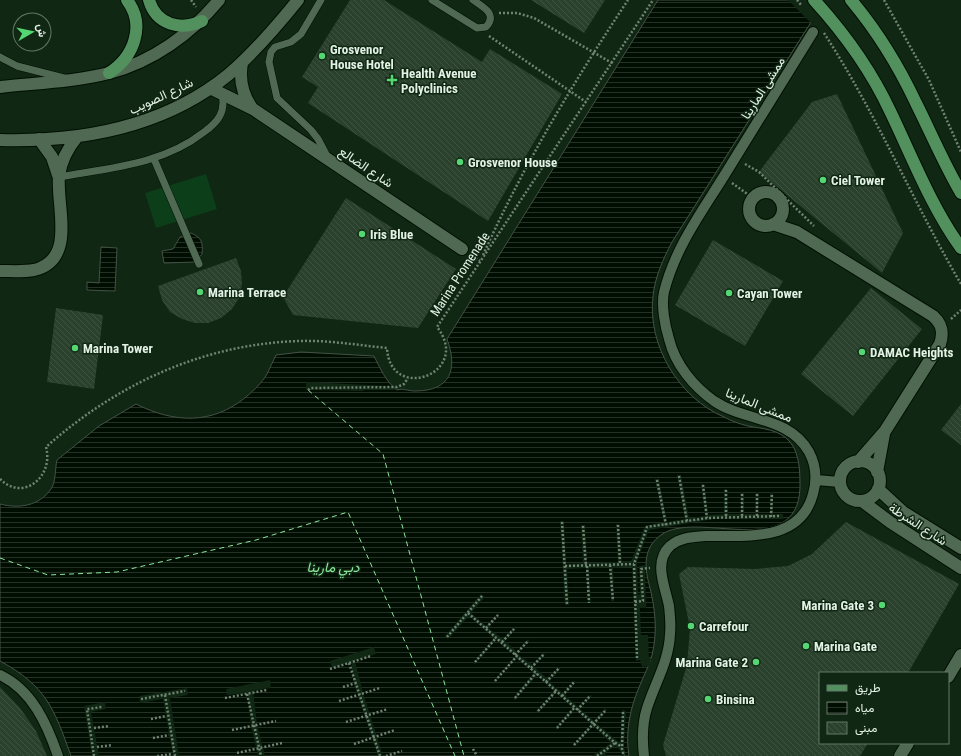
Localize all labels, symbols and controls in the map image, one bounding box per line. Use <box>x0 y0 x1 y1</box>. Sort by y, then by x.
north arrow <box>12 12 52 52</box>
text: ش <box>34 23 49 38</box>
place label: Grosvenor House Hotel <box>330 42 394 72</box>
marker: Grosvenor House Hotel <box>317 51 327 61</box>
street label: ممشى المارينا <box>738 54 789 122</box>
place label: Health Avenue Polyclinics <box>401 66 476 96</box>
marker: Health Avenue Polyclinics <box>386 74 398 86</box>
street label: شارع الصويب <box>127 75 196 119</box>
street label: شارع الضالع <box>335 143 396 192</box>
place label: Grosvenor House <box>468 155 557 170</box>
marker: Grosvenor House <box>455 157 465 167</box>
place label: Ciel Tower <box>831 173 885 188</box>
marker: Ciel Tower <box>818 175 828 185</box>
place label: Iris Blue <box>370 227 413 242</box>
marker: Iris Blue <box>357 229 367 239</box>
street label: Marina Promenade <box>427 229 493 319</box>
place label: Marina Terrace <box>208 285 286 300</box>
place label: Cayan Tower <box>737 286 803 301</box>
marker: Marina Terrace <box>195 287 205 297</box>
marker: Cayan Tower <box>724 288 734 298</box>
place label: Marina Tower <box>83 341 153 356</box>
marker: Marina Tower <box>70 343 80 353</box>
place label: DAMAC Heights <box>870 345 953 360</box>
marker: DAMAC Heights <box>857 347 867 357</box>
street label: ممشى المارينا <box>723 385 795 426</box>
street label: شارع الشرطة <box>885 500 950 550</box>
water label: دبي مارينا <box>306 559 360 579</box>
place label: Marina Gate 3 <box>801 598 874 613</box>
marker: Marina Gate 3 <box>877 600 887 610</box>
place label: Carrefour <box>699 619 749 634</box>
marker: Carrefour <box>686 621 696 631</box>
place label: Marina Gate <box>814 639 877 654</box>
marker: Marina Gate <box>801 641 811 651</box>
place label: Marina Gate 2 <box>675 655 748 670</box>
marker: Marina Gate 2 <box>751 657 761 667</box>
legend <box>819 672 949 744</box>
text: طريق <box>855 681 881 696</box>
place label: Binsina <box>716 692 755 707</box>
marker: Binsina <box>703 694 713 704</box>
text: مياه <box>855 701 874 715</box>
text: مبنى <box>855 721 877 736</box>

